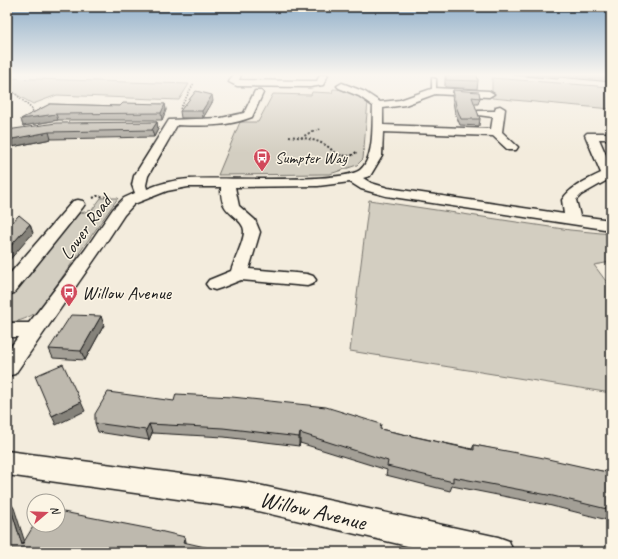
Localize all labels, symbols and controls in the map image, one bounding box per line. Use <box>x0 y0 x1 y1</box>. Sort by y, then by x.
bus stop icon: Sumpter Way <box>252 147 272 172</box>
place label: Sumpter Way <box>275 148 349 168</box>
street label: Lower Road <box>54 189 119 265</box>
place label: Willow Avenue <box>82 281 173 305</box>
bus stop icon: Willow Avenue <box>59 282 79 307</box>
street label: Willow Avenue <box>257 484 370 537</box>
north arrow <box>26 493 66 533</box>
text: N <box>48 504 64 517</box>

